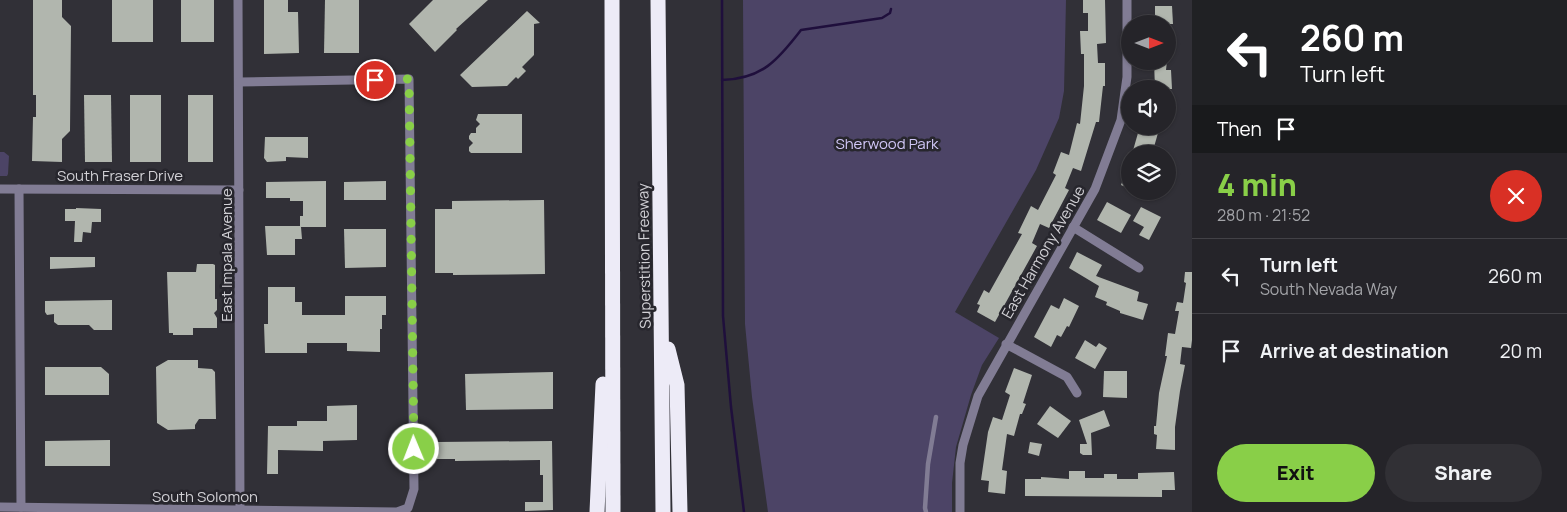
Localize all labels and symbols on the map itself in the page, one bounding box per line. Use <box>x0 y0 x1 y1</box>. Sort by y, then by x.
north arrow <box>1121 15 1176 70</box>
pin <box>354 59 396 101</box>
park label: Sherwood Park <box>835 133 939 154</box>
street label: South Fraser Drive <box>57 165 183 186</box>
street label: East Harmony Avenue <box>996 182 1090 322</box>
street label: Superstition Freeway <box>632 183 656 329</box>
street label: East Impala Avenue <box>216 188 237 322</box>
position arrow <box>387 422 439 474</box>
street label: South Solomon <box>152 486 258 507</box>

